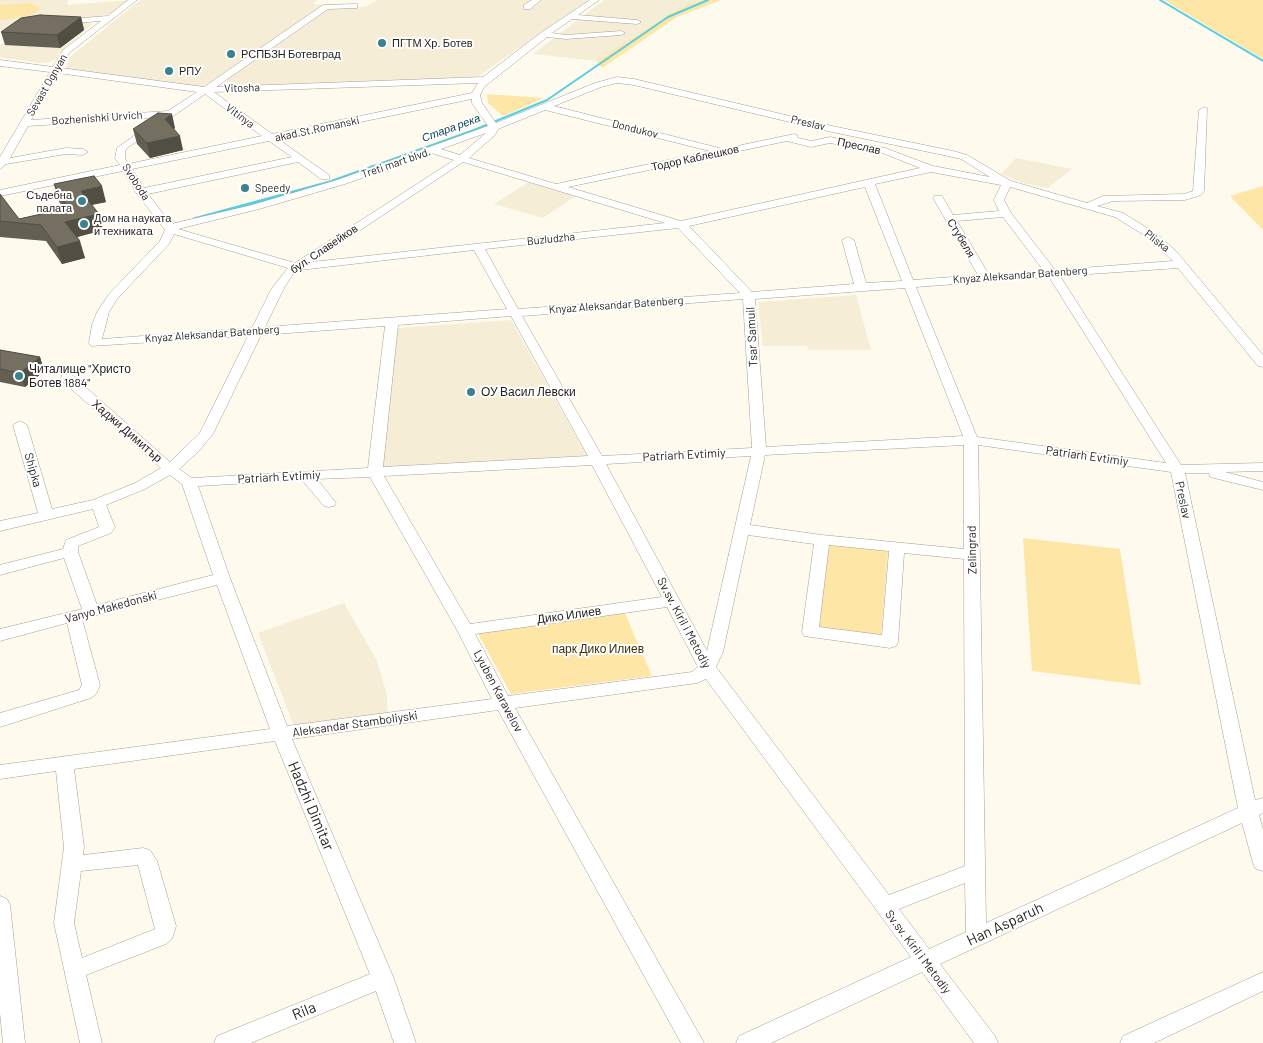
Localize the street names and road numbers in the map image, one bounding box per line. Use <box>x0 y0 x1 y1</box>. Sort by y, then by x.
street label: Sevast Ognyan <box>24 52 70 118</box>
street label: Vitosha <box>224 81 260 95</box>
street label: Vitinya <box>223 101 257 131</box>
street label: Bozhenishki Urvich <box>51 108 143 128</box>
street label: Preslav <box>790 113 826 133</box>
street label: akad.St.Romanski <box>273 114 361 144</box>
street label: Dondukov <box>611 117 659 141</box>
street label: Преслав <box>836 135 882 157</box>
street label: Тодор Каблешков <box>650 142 740 174</box>
street label: Treti mart blvd. <box>360 145 432 181</box>
street label: Svoboda <box>119 161 153 203</box>
street label: Стубеля <box>944 216 978 260</box>
street label: бул. Славейков <box>288 222 360 276</box>
street label: Pliska <box>1142 227 1172 255</box>
street label: Buzludzha <box>526 230 576 248</box>
street label: Knyaz Aleksandar Batenberg <box>952 264 1088 286</box>
street label: Knyaz Aleksandar Batenberg <box>548 294 684 316</box>
street label: Tsar Samuil <box>743 307 761 367</box>
street label: Knyaz Aleksandar Batenberg <box>144 323 280 345</box>
street label: Хаджи Димитър <box>89 397 165 465</box>
street label: Patriarh Evtimiy <box>1045 443 1129 469</box>
street label: Patriarh Evtimiy <box>642 446 726 464</box>
street label: Shipka <box>21 451 45 489</box>
street label: Patriarh Evtimiy <box>237 468 321 486</box>
street label: Preslav <box>1172 480 1194 520</box>
street label: Zelingrad <box>964 526 980 574</box>
street label: Sv.sv. Kiril i Metodiy <box>654 575 714 671</box>
street label: Vanyo Makedonski <box>63 588 159 626</box>
street label: Дико Илиев <box>536 603 602 627</box>
street label: Lyuben Karavelov <box>470 647 526 735</box>
street label: Aleksandar Stamboliyski <box>291 708 419 740</box>
street label: Hadzhi Dimitar <box>284 759 338 853</box>
street label: Han Asparuh <box>964 898 1046 950</box>
street label: Sv.sv. Kiril i Metodiy <box>882 907 954 997</box>
street label: Rila <box>289 998 319 1024</box>

